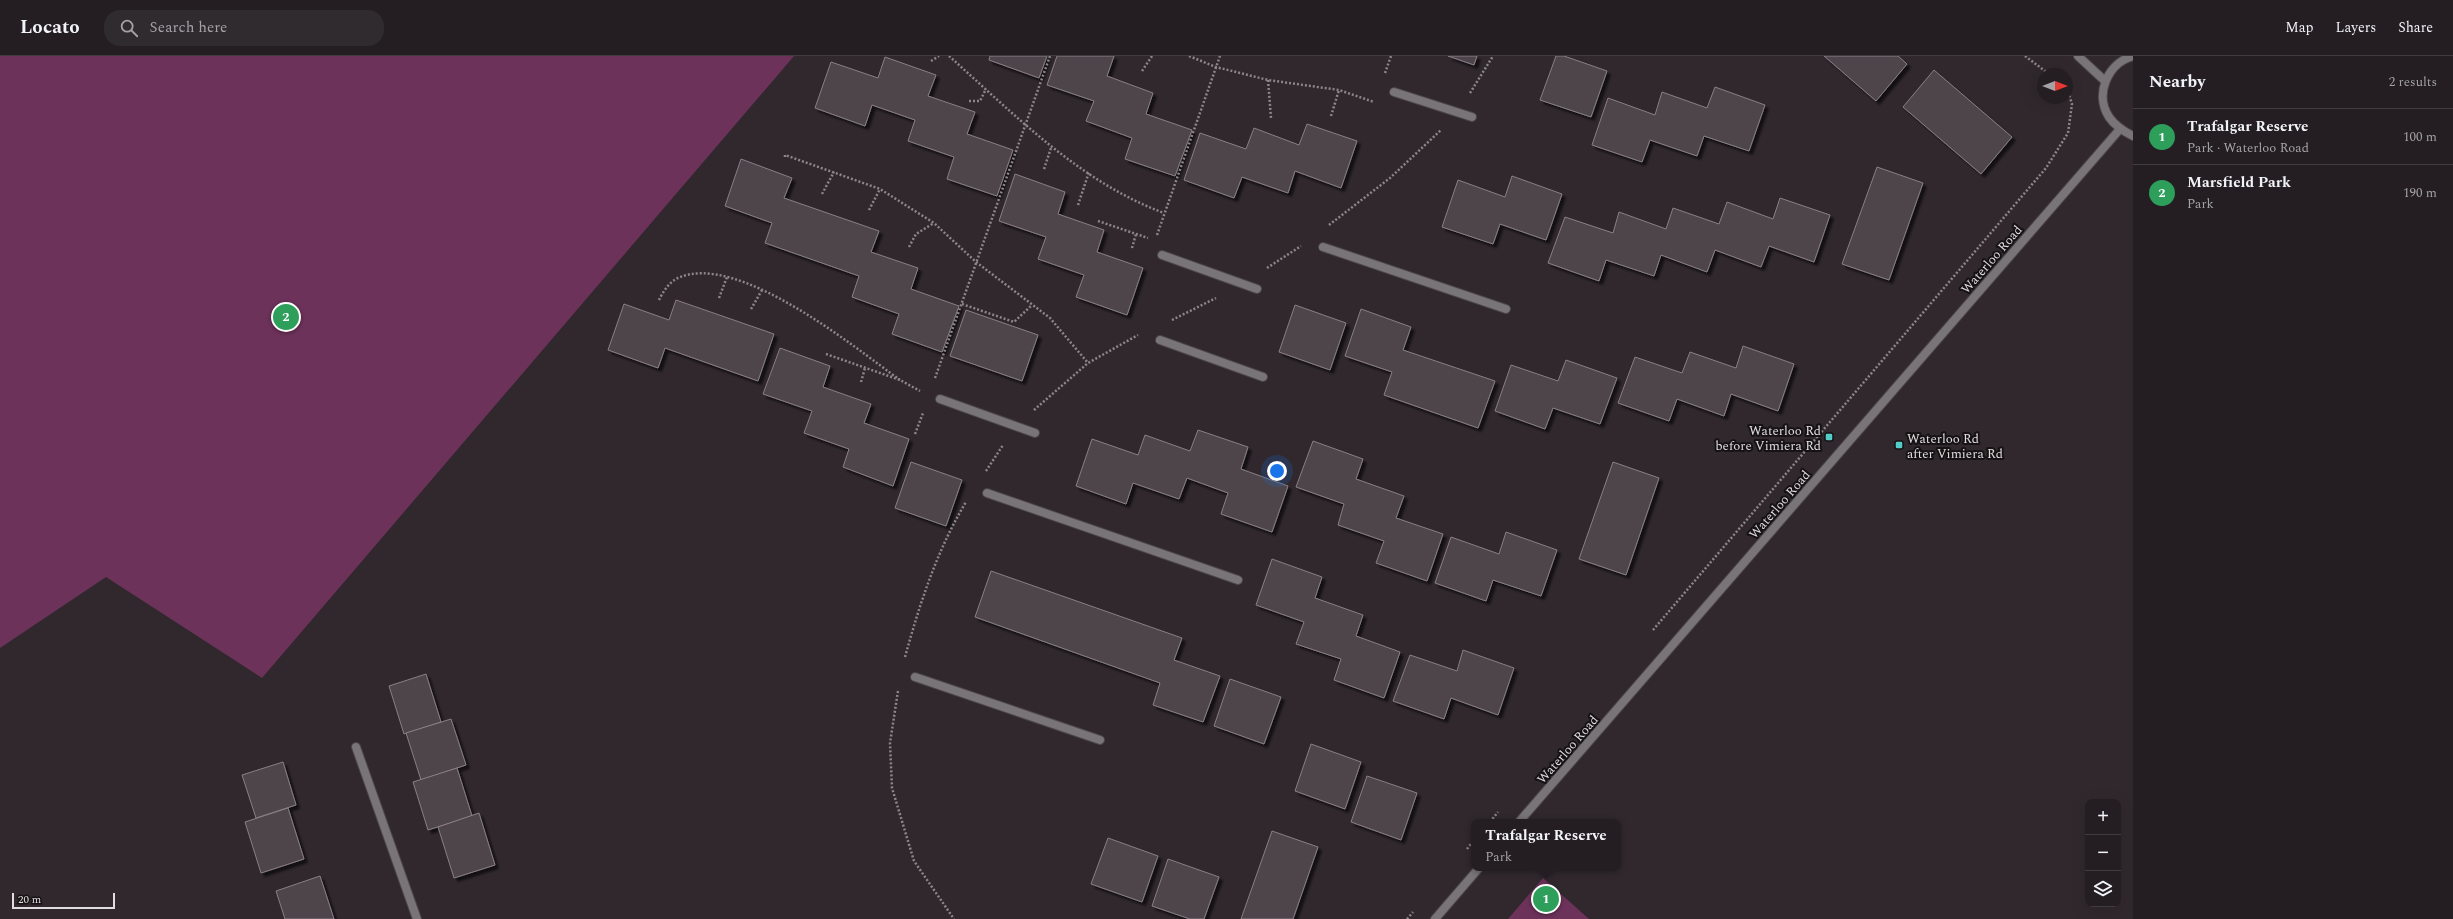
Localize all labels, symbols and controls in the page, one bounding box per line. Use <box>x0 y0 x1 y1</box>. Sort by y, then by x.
search box <box>104 10 384 46</box>
text: Locato <box>20 13 80 42</box>
text: Search here <box>150 16 227 39</box>
icon: search <box>118 17 140 39</box>
text: Map <box>2285 17 2314 38</box>
text: Layers <box>2336 17 2376 38</box>
text: Share <box>2398 17 2433 38</box>
north arrow <box>2037 68 2073 104</box>
text: Nearby <box>2149 69 2205 95</box>
text: 2 results <box>2389 72 2437 92</box>
text: Trafalgar Reserve <box>2187 115 2309 138</box>
text: 1 <box>2158 127 2166 147</box>
text: 100 m <box>2403 127 2437 147</box>
text: Park · Waterloo Road <box>2187 138 2309 158</box>
text: Marsfield Park <box>2187 171 2291 194</box>
text: 2 <box>2158 183 2166 203</box>
text: 190 m <box>2403 183 2437 203</box>
text: Park <box>2187 194 2214 214</box>
street label: Waterloo Road <box>1956 221 2027 298</box>
pin: 2 <box>273 302 299 332</box>
place label: Waterloo Rd before Vimiera Rd <box>1715 421 1821 456</box>
place label: Waterloo Rd after Vimiera Rd <box>1907 429 2003 464</box>
marker: Waterloo Rd before Vimiera Rd <box>1824 432 1834 442</box>
marker: Waterloo Rd after Vimiera Rd <box>1894 440 1904 450</box>
your location <box>1267 461 1287 481</box>
street label: Waterloo Road <box>1744 466 1815 543</box>
street label: Waterloo Road <box>1532 711 1603 788</box>
map controls <box>2085 799 2121 907</box>
button: + <box>2085 799 2121 835</box>
popup <box>1471 819 1621 871</box>
text: Trafalgar Reserve <box>1485 824 1607 847</box>
button: − <box>2085 835 2121 871</box>
text: Park <box>1485 847 1512 867</box>
button: layers <box>2085 871 2121 907</box>
pin: 1 <box>1533 884 1559 914</box>
scale bar <box>12 891 115 910</box>
text: 20 m <box>18 891 41 908</box>

